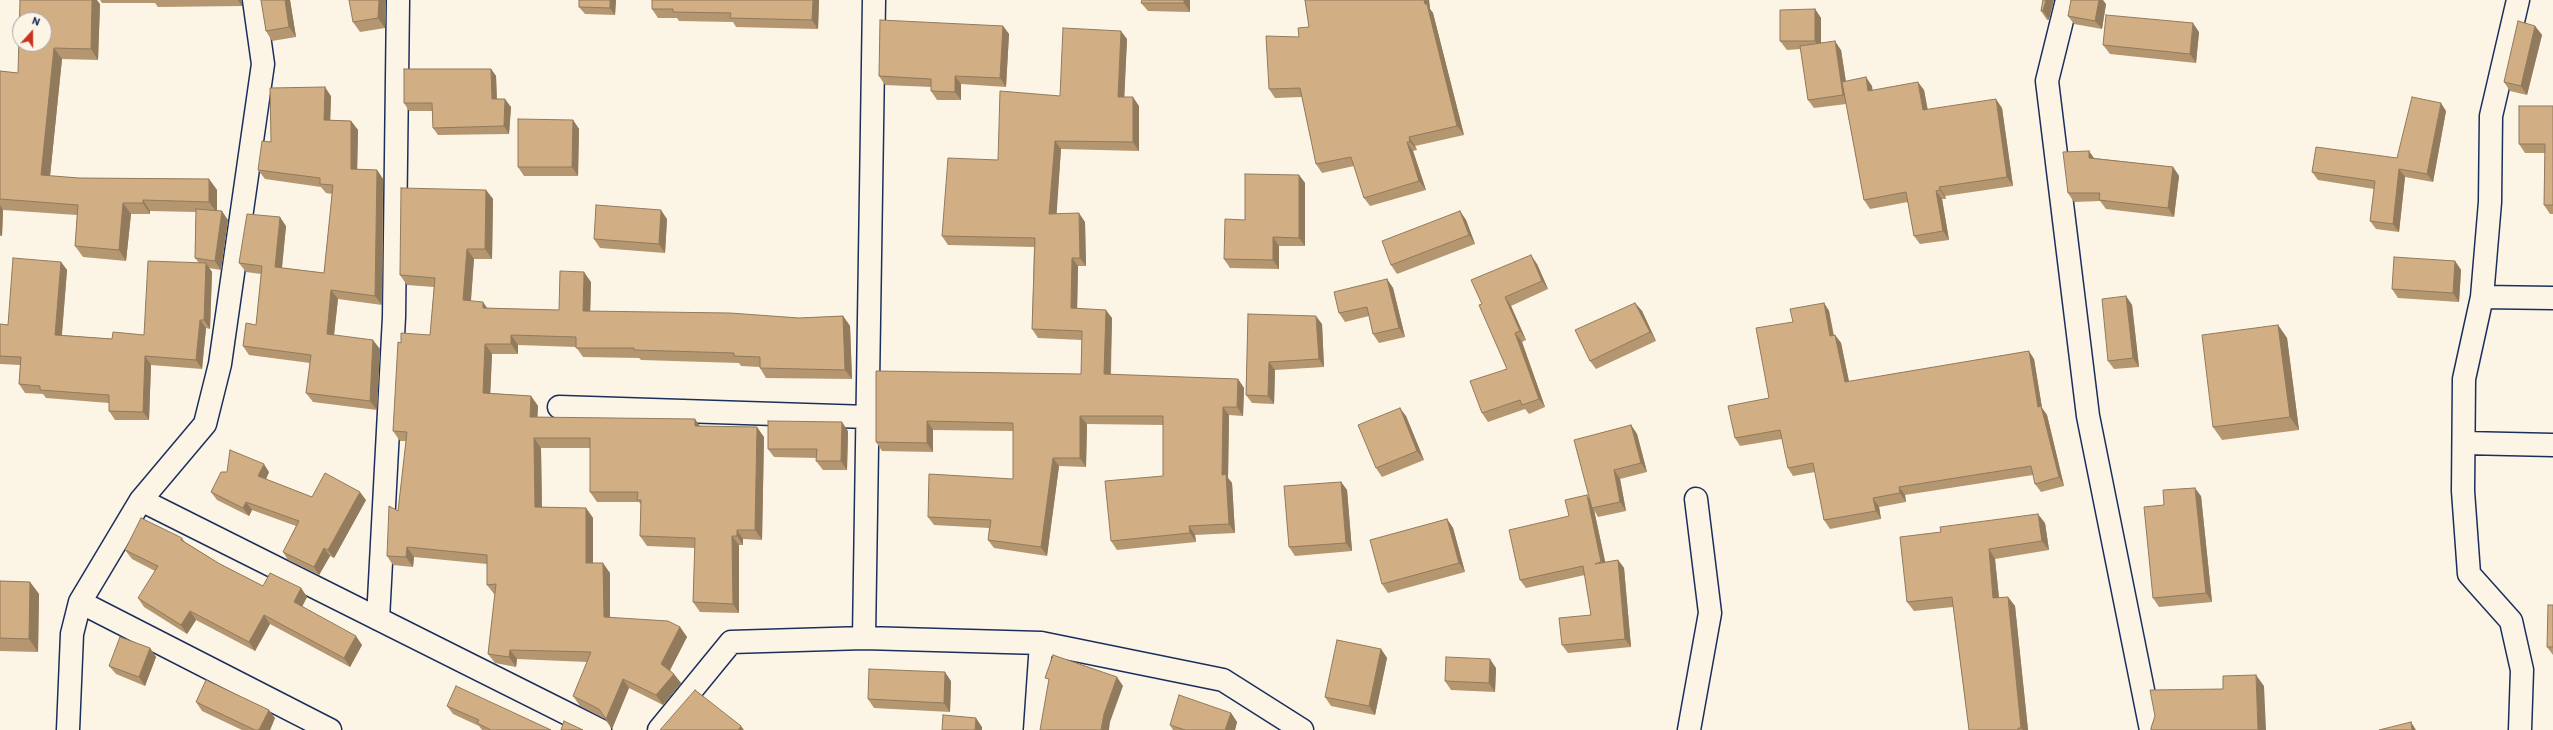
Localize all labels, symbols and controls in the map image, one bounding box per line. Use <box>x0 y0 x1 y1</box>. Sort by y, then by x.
north arrow <box>12 12 52 52</box>
text: N <box>30 14 42 29</box>

